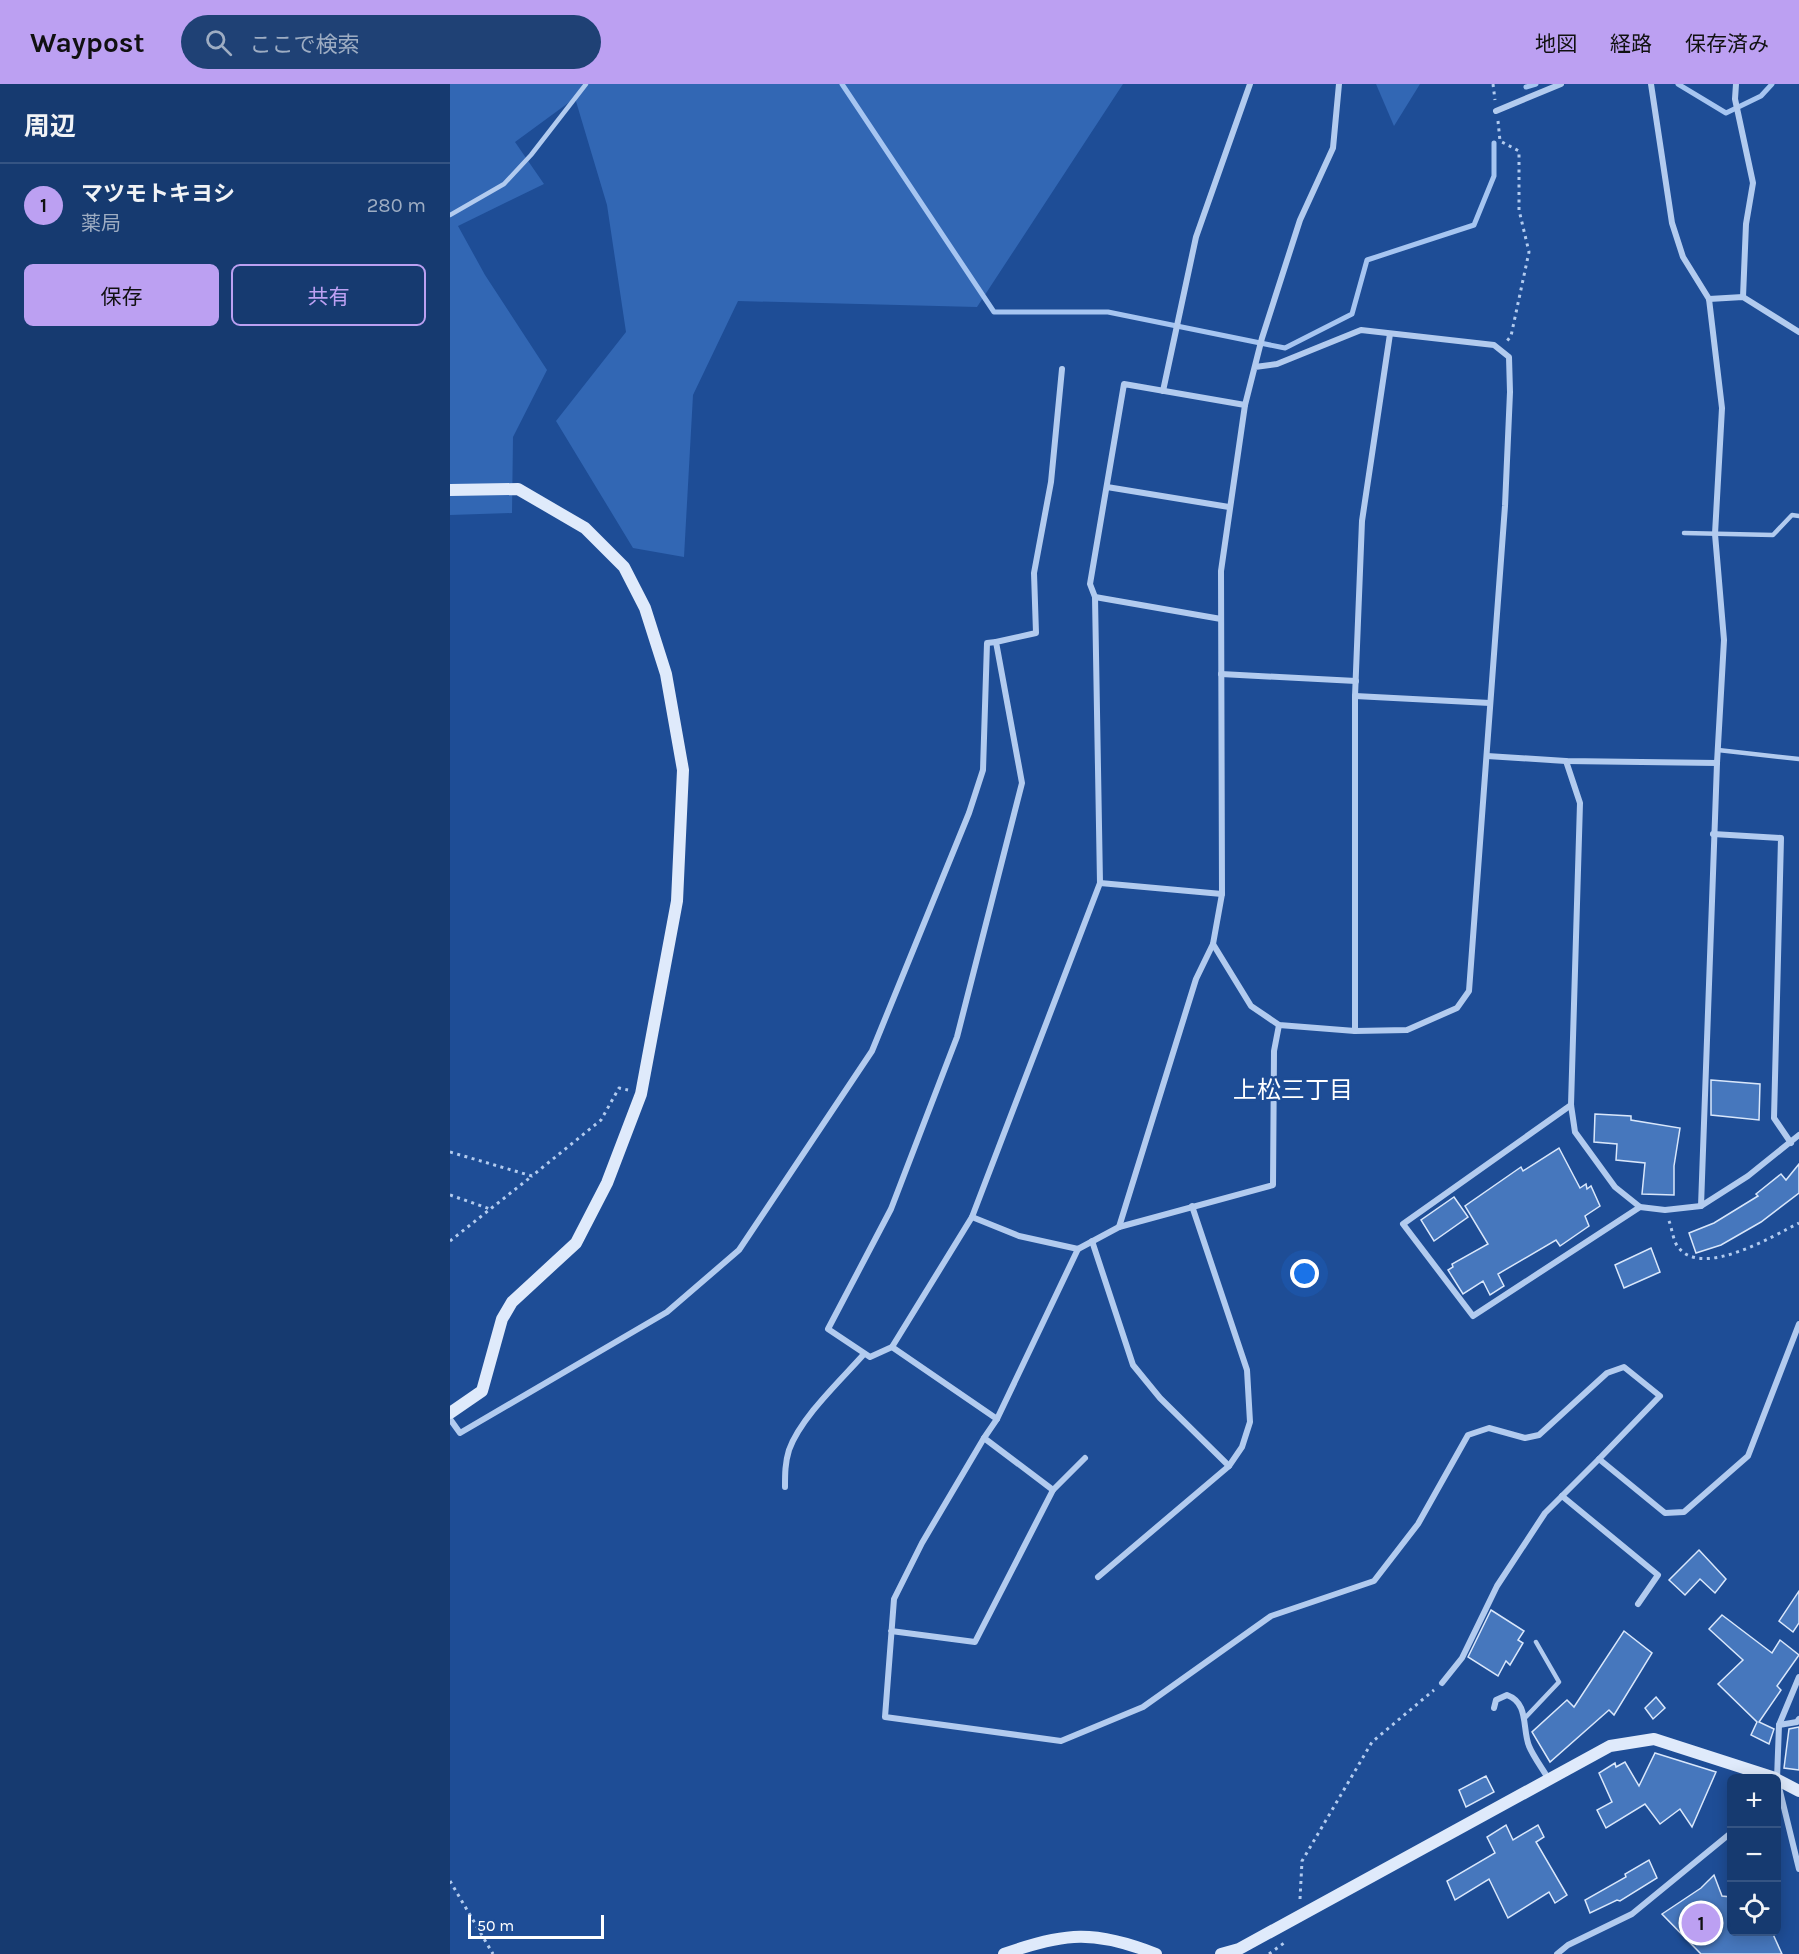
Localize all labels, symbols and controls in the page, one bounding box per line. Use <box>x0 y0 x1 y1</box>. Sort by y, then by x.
search box <box>181 15 601 69</box>
text: Waypost <box>30 26 145 59</box>
icon: search <box>202 26 235 59</box>
text: ここで検索 <box>250 32 360 58</box>
text: 地図 <box>1535 32 1577 56</box>
text: 経路 <box>1610 32 1652 56</box>
text: 保存済み <box>1685 32 1769 56</box>
text: 周辺 <box>24 111 76 142</box>
text: マツモトキヨシ <box>81 181 235 207</box>
text: 1 <box>40 194 47 217</box>
text: 280 m <box>367 194 426 217</box>
text: 薬局 <box>81 212 121 235</box>
button: 保存 <box>24 264 219 326</box>
button: 共有 <box>231 264 426 326</box>
district label: 上松三丁目 <box>1233 1076 1353 1104</box>
your location <box>1290 1259 1319 1288</box>
map controls <box>1727 1774 1781 1936</box>
button: + <box>1727 1774 1781 1828</box>
button: − <box>1727 1828 1781 1882</box>
button: locate <box>1727 1882 1781 1936</box>
pin: 1 <box>1682 1900 1720 1946</box>
scale bar <box>468 1912 604 1940</box>
text: 50 m <box>477 1916 514 1935</box>

